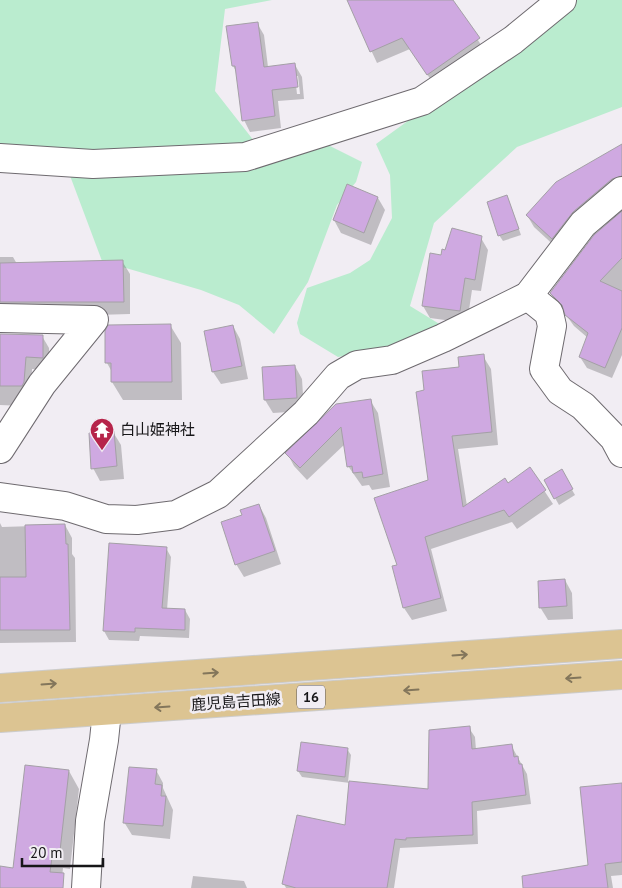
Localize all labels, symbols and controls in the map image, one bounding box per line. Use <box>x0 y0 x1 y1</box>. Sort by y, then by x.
temple icon: 白山姫神社 <box>89 417 115 451</box>
place label: 白山姫神社 <box>120 420 195 439</box>
one-way arrow <box>452 651 468 660</box>
one-way arrow <box>202 668 218 678</box>
one-way arrow <box>566 673 582 683</box>
one-way arrow <box>40 680 56 689</box>
one-way arrow <box>404 685 420 695</box>
road number: 16 <box>297 686 325 709</box>
street label: 鹿児島吉田線 <box>190 689 282 714</box>
one-way arrow <box>154 702 170 711</box>
scale bar <box>22 836 104 868</box>
text: 20 m <box>30 843 63 862</box>

